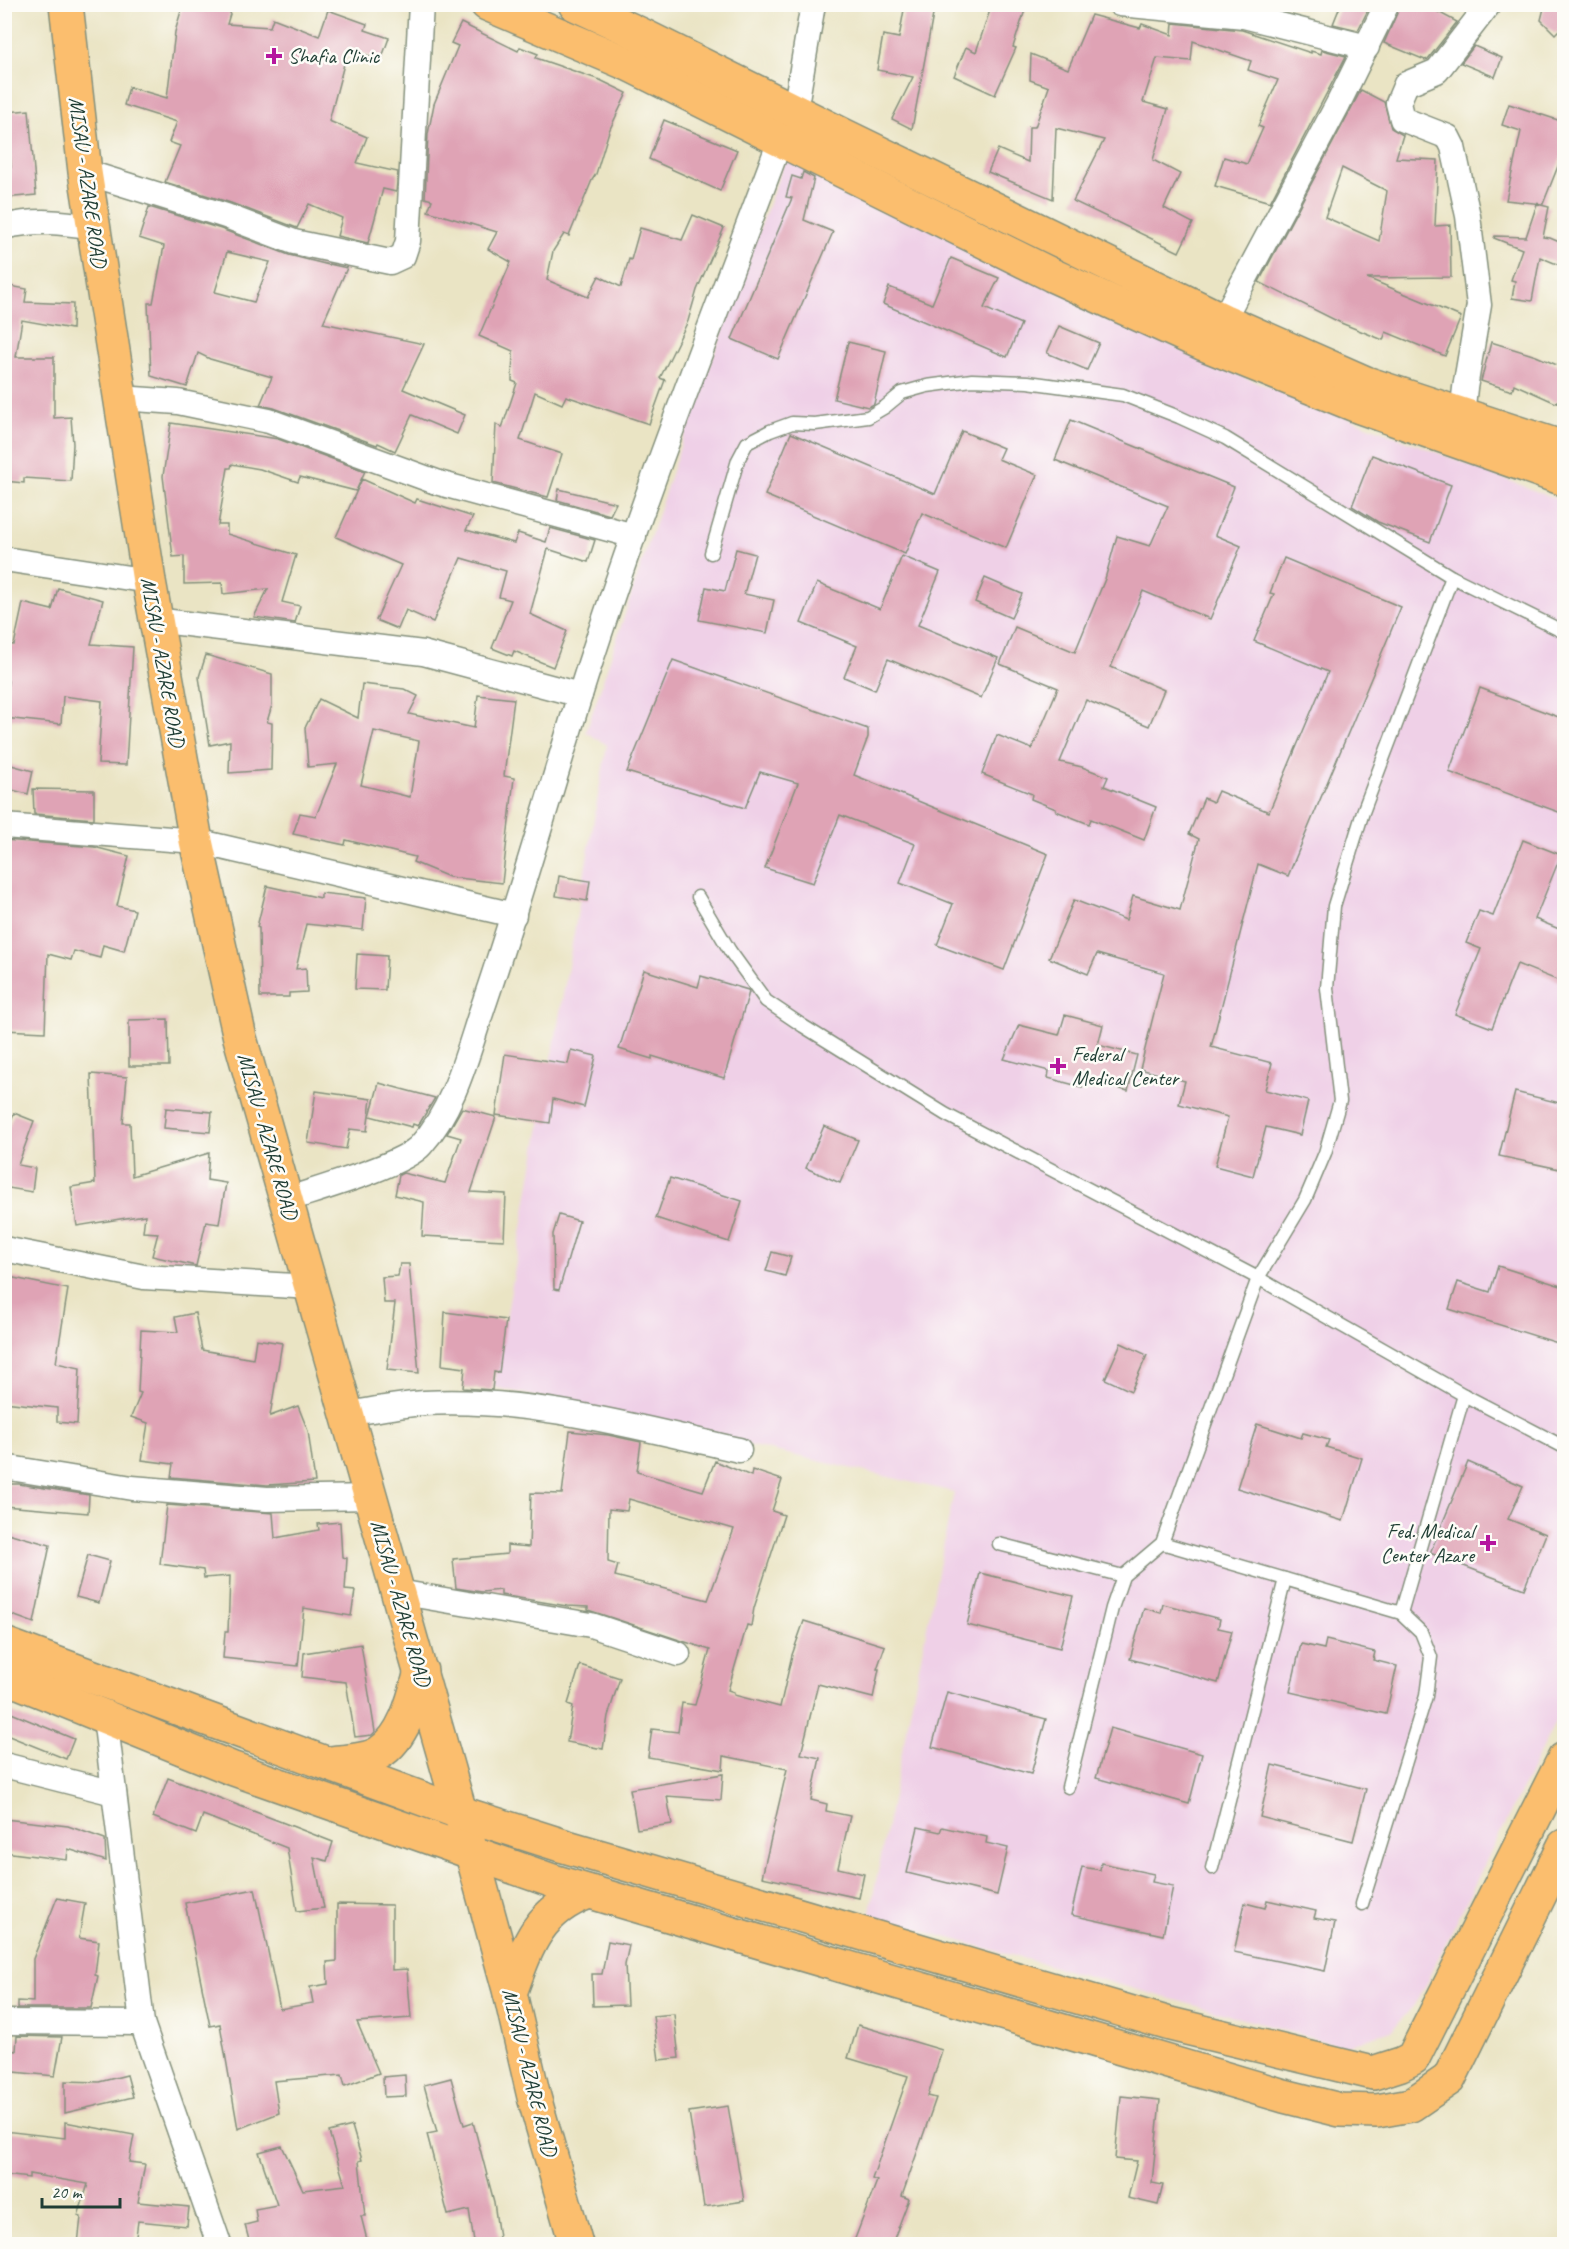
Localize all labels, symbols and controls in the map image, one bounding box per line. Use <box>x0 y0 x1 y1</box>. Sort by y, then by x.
place label: Shafia Clinic <box>288 43 381 69</box>
marker: Shafia Clinic <box>265 47 283 65</box>
street label: MISAU - AZARE ROAD <box>63 95 113 271</box>
street label: MISAU - AZARE ROAD <box>135 575 191 751</box>
place label: Federal Medical Center <box>1072 1041 1180 1091</box>
street label: MISAU - AZARE ROAD <box>232 1050 305 1224</box>
marker: Federal Medical Center <box>1049 1057 1067 1075</box>
street label: MISAU - AZARE ROAD <box>365 1517 438 1691</box>
place label: Fed. Medical Center Azare <box>1381 1518 1477 1568</box>
marker: Fed. Medical Center Azare <box>1479 1534 1497 1552</box>
street label: MISAU - AZARE ROAD <box>497 1986 564 2160</box>
scale bar <box>42 2171 120 2209</box>
text: 20 m <box>51 2181 84 2203</box>

